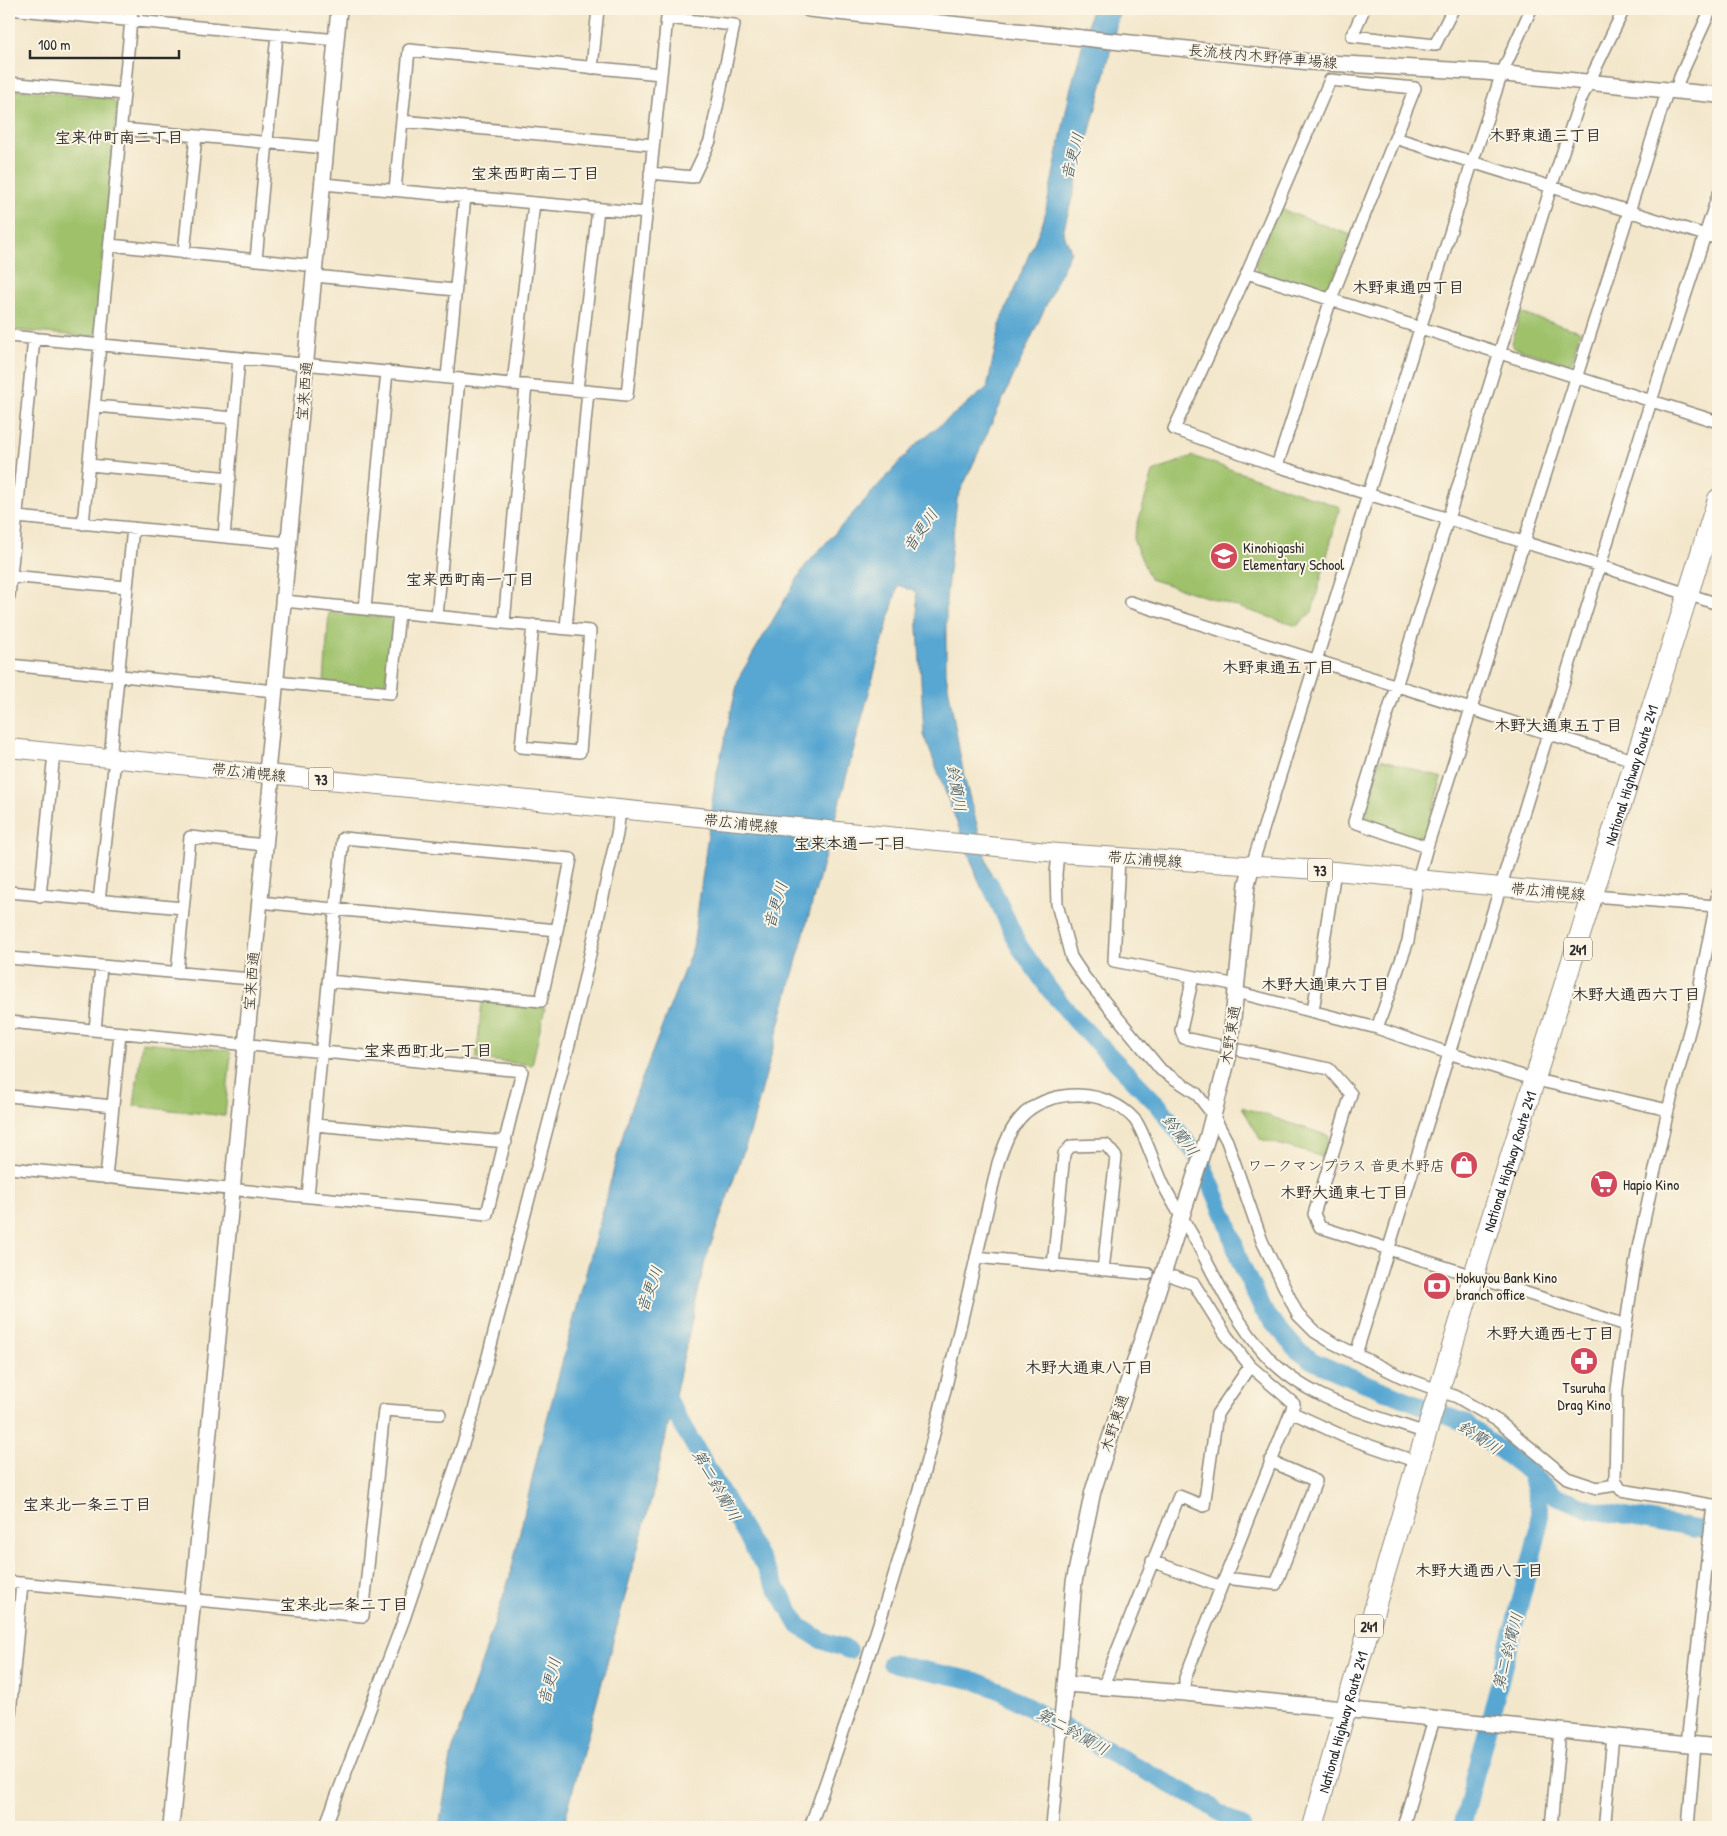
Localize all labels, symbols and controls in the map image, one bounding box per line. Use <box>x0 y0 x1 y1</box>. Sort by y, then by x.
scale bar <box>30 28 179 60</box>
text: 100 m <box>38 34 71 55</box>
street label: 長流枝内木野停車場線 <box>1187 39 1339 73</box>
district label: 木野東通三丁目 <box>1489 124 1601 146</box>
district label: 宝来仲町南二丁目 <box>55 126 183 148</box>
water label: 音更川 <box>1055 130 1089 182</box>
district label: 宝来西町南二丁目 <box>471 162 599 184</box>
district label: 木野東通四丁目 <box>1352 276 1464 298</box>
street label: 宝来西通 <box>291 360 317 422</box>
water label: 音更川 <box>897 504 943 556</box>
place label: Kinohigashi Elementary School <box>1243 537 1344 575</box>
school or university icon: Kinohigashi Elementary School <box>1209 541 1239 571</box>
district label: 宝来西町南一丁目 <box>406 568 534 590</box>
district label: 木野東通五丁目 <box>1222 656 1334 678</box>
street label: National Highway Route 241 <box>1599 702 1663 848</box>
district label: 木野大通東五丁目 <box>1494 714 1622 736</box>
street label: 帯広浦幌線 <box>211 758 287 786</box>
water label: 鈴蘭川 <box>942 762 972 814</box>
road number: 73 <box>308 768 334 791</box>
street label: 帯広浦幌線 <box>703 809 779 837</box>
district label: 宝来本通一丁目 <box>794 832 906 854</box>
street label: 帯広浦幌線 <box>1107 846 1183 872</box>
road number: 73 <box>1308 858 1332 882</box>
street label: 帯広浦幌線 <box>1510 877 1586 905</box>
water label: 音更川 <box>757 879 793 931</box>
road number: 241 <box>1564 938 1592 961</box>
street label: 宝来西通 <box>238 950 264 1012</box>
district label: 木野大通東六丁目 <box>1261 973 1389 995</box>
district label: 木野大通西六丁目 <box>1572 983 1700 1005</box>
street label: 木野東通 <box>1215 1004 1245 1066</box>
district label: 宝来西町北一丁目 <box>364 1039 492 1061</box>
street label: National Highway Route 241 <box>1477 1088 1541 1234</box>
water label: 鈴蘭川 <box>1158 1109 1204 1161</box>
shop icon: ワークマンプラス 音更木野店 <box>1449 1150 1479 1180</box>
place label: ワークマンプラス 音更木野店 <box>1247 1155 1445 1176</box>
supermarket icon: Hapio Kino <box>1589 1169 1619 1199</box>
place label: Hapio Kino <box>1623 1174 1679 1195</box>
district label: 木野大通東七丁目 <box>1280 1181 1408 1203</box>
water label: 音更川 <box>630 1263 668 1315</box>
place label: Hokuyou Bank Kino branch office <box>1456 1267 1557 1305</box>
bank icon: Hokuyou Bank Kino branch office <box>1422 1271 1452 1301</box>
district label: 木野大通西七丁目 <box>1486 1322 1614 1344</box>
pharmacy icon: Tsuruha Drag Kino <box>1569 1346 1599 1376</box>
district label: 木野大通東八丁目 <box>1025 1356 1153 1378</box>
place label: Tsuruha Drag Kino <box>1558 1377 1610 1415</box>
street label: 木野東通 <box>1095 1391 1133 1455</box>
water label: 鈴蘭川 <box>1454 1414 1506 1460</box>
water label: 第二鈴蘭川 <box>687 1445 747 1525</box>
district label: 宝来北一条三丁目 <box>23 1493 151 1515</box>
district label: 木野大通西八丁目 <box>1415 1559 1543 1581</box>
district label: 宝来北一条二丁目 <box>280 1593 408 1615</box>
water label: 第二鈴蘭川 <box>1487 1610 1527 1692</box>
road number: 241 <box>1355 1614 1383 1638</box>
street label: National Highway Route 241 <box>1312 1649 1372 1795</box>
water label: 音更川 <box>532 1655 566 1707</box>
water label: 第二鈴蘭川 <box>1033 1702 1113 1760</box>

